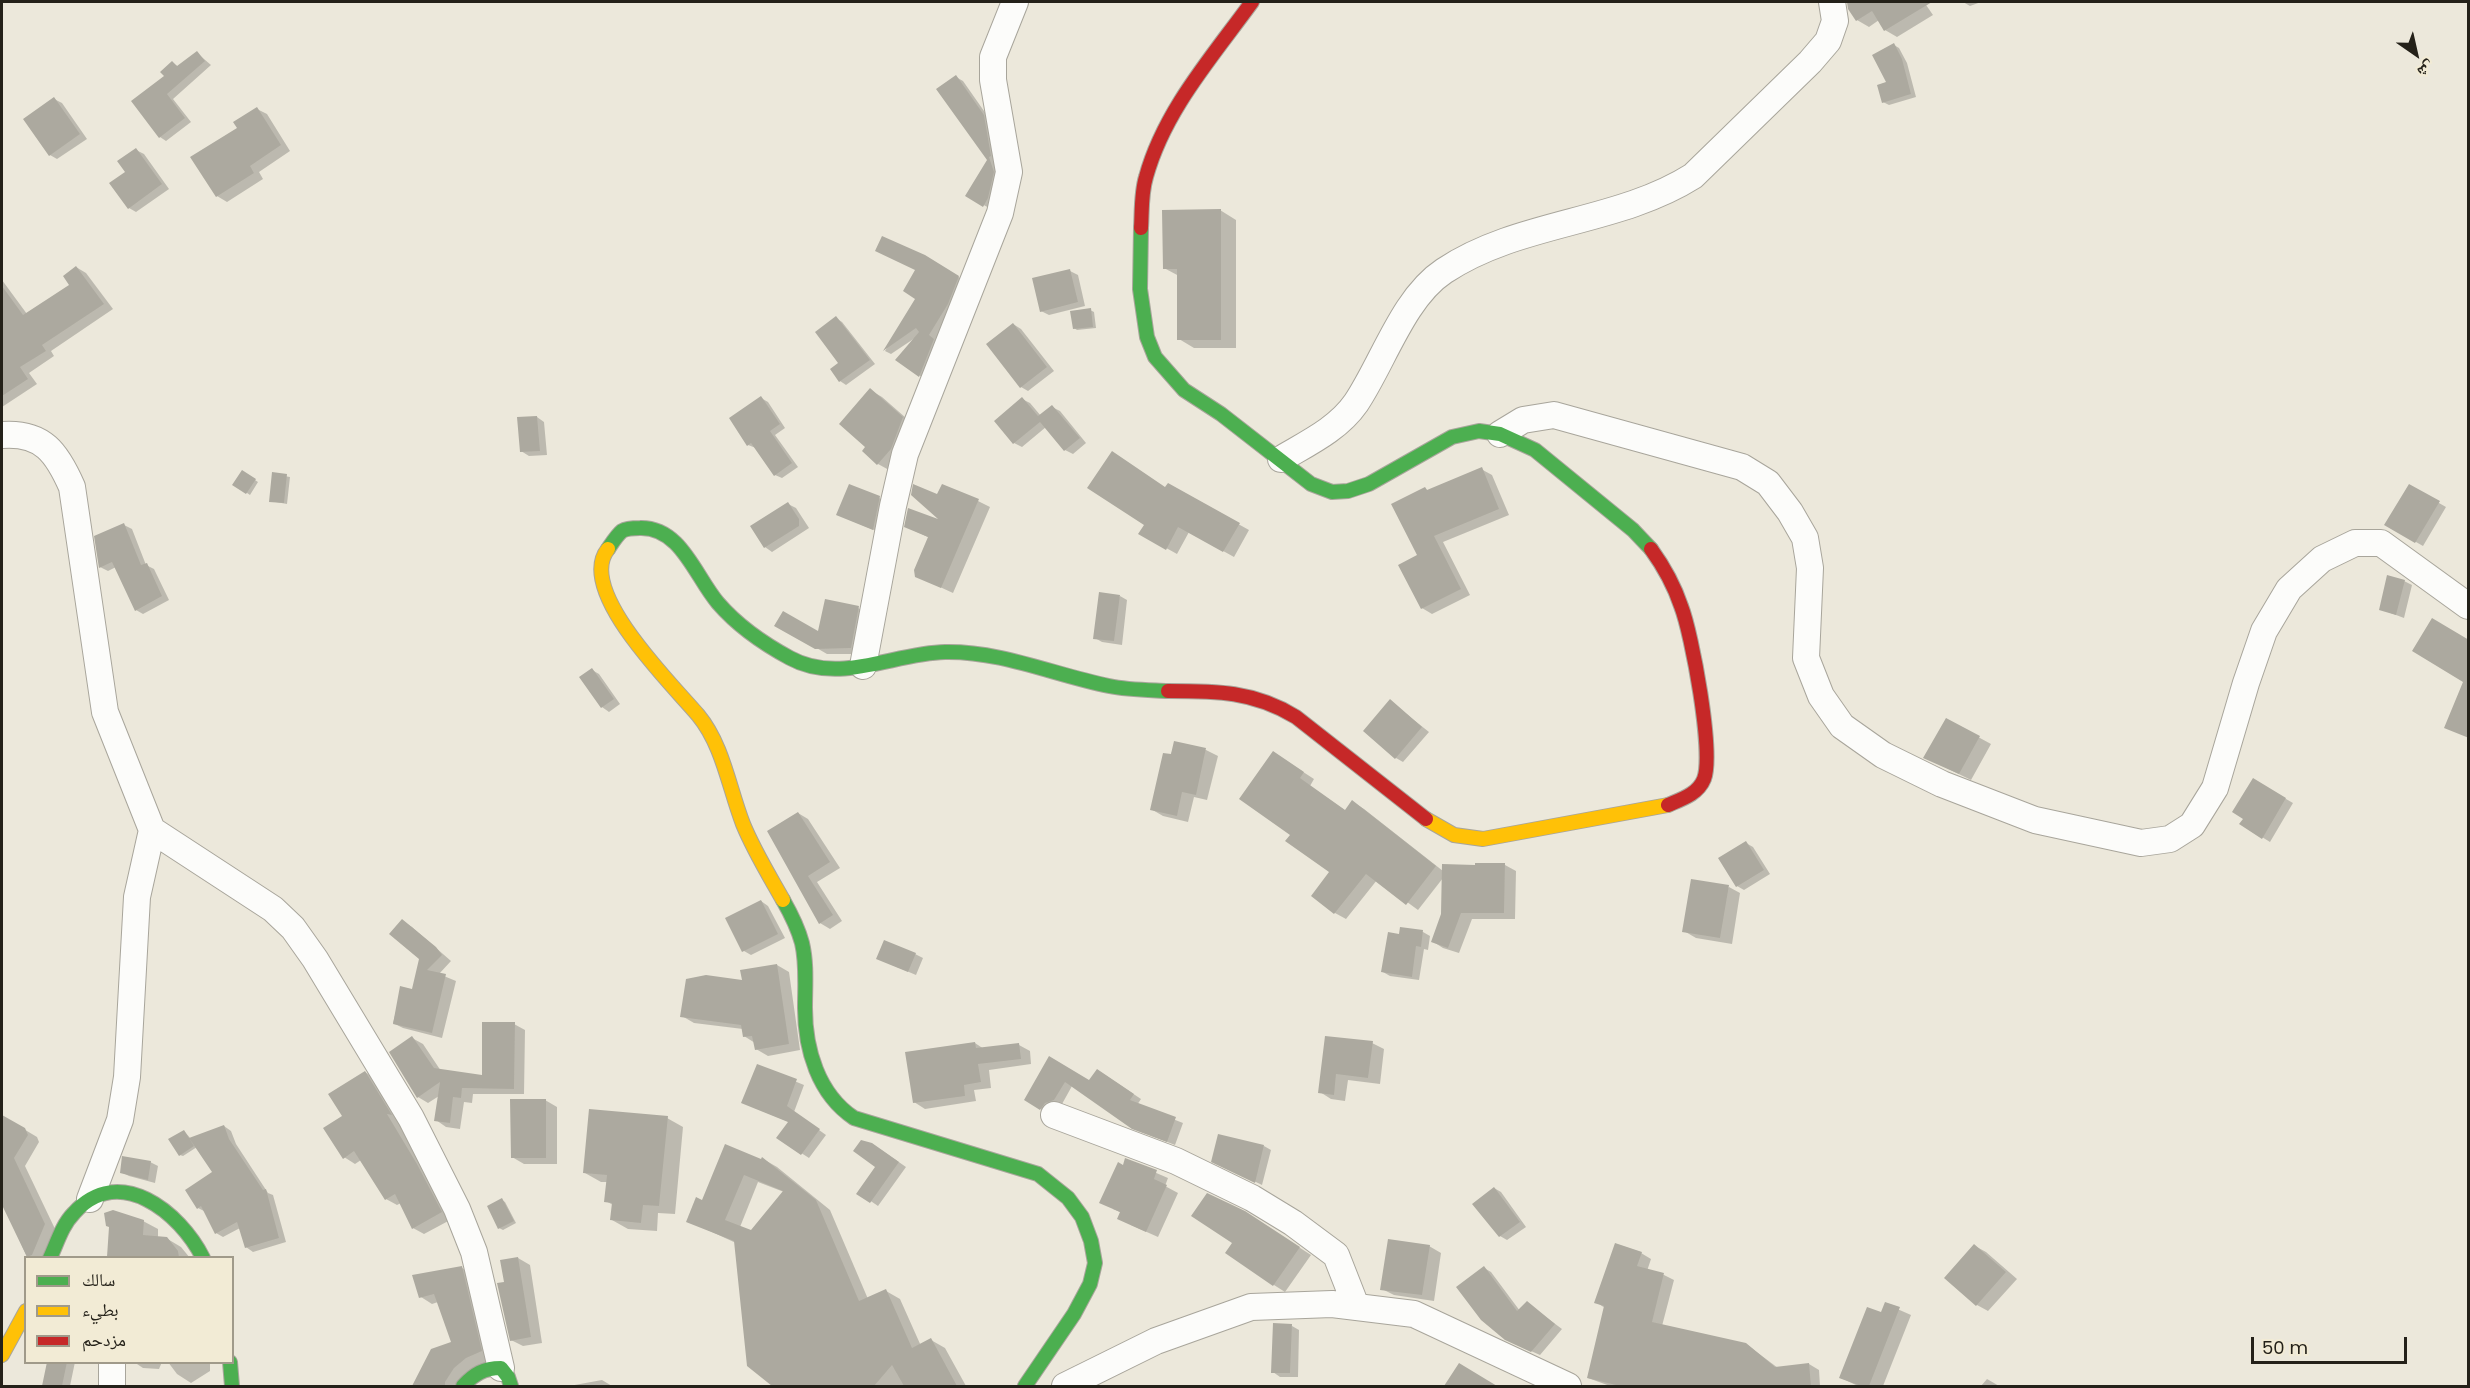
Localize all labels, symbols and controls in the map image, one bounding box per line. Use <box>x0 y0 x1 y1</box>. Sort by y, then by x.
north arrow <box>2386 24 2446 84</box>
text: ش <box>2413 55 2440 84</box>
legend <box>24 1256 234 1364</box>
text: سالك <box>82 1267 115 1292</box>
text: بطيء <box>82 1297 119 1322</box>
scale bar <box>2254 1325 2410 1363</box>
text: مزدحم <box>82 1327 126 1352</box>
text: 50 m <box>2262 1335 2308 1360</box>

